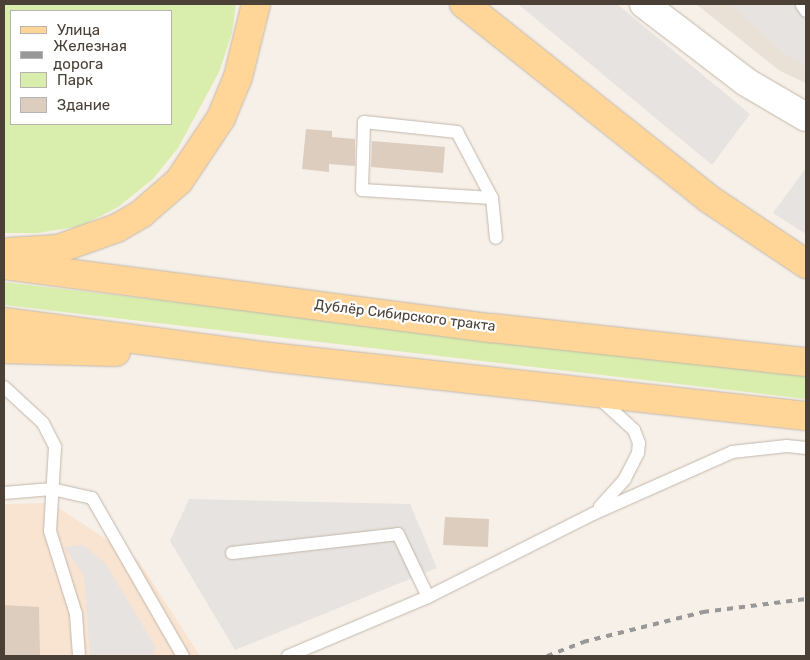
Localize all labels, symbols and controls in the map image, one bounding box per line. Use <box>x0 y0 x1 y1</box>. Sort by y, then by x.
legend <box>10 10 172 125</box>
text: Улица <box>57 21 100 39</box>
text: Железная дорога <box>53 37 127 73</box>
text: Парк <box>57 71 93 89</box>
text: Здание <box>57 96 110 114</box>
street label: Дублёр Сибирского тракта <box>314 297 496 335</box>

